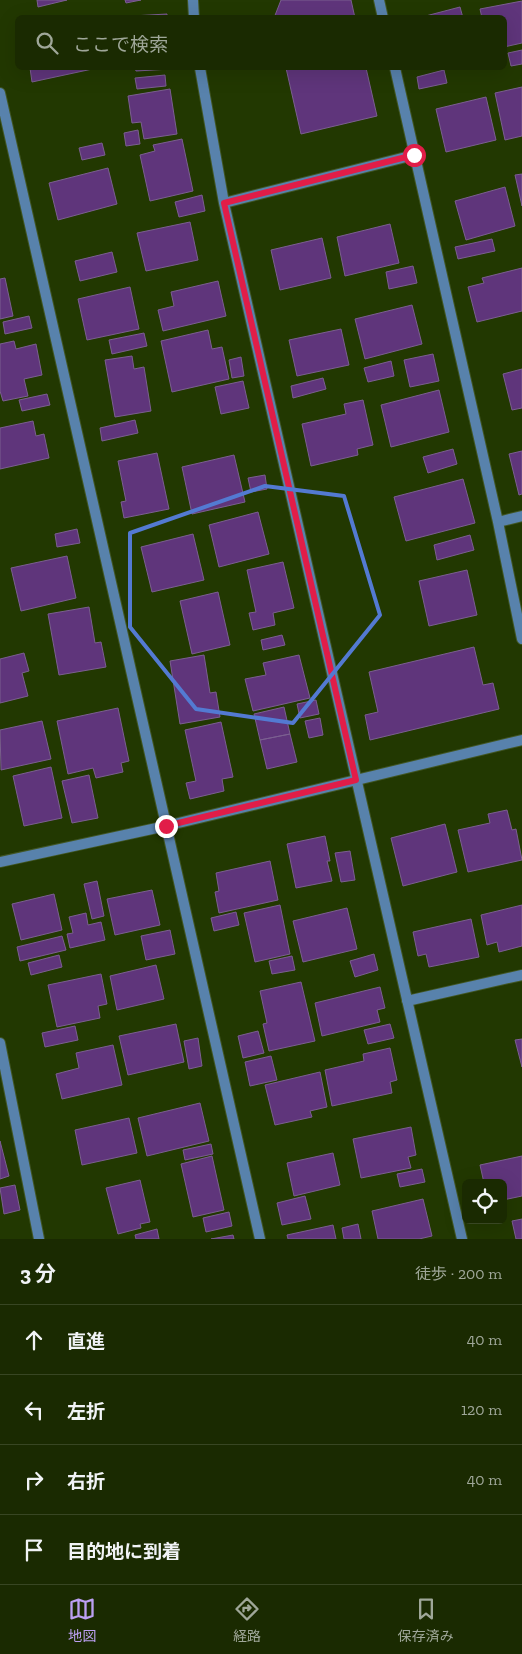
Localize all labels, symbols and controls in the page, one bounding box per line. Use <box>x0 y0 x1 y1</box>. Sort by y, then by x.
search box <box>15 15 507 70</box>
icon: search <box>33 29 61 57</box>
text: ここで検索 <box>73 33 168 56</box>
route start <box>403 144 426 167</box>
route end <box>155 815 178 838</box>
map controls <box>462 1179 507 1224</box>
button: locate <box>462 1179 507 1224</box>
text: 3 分 <box>20 1261 56 1286</box>
text: 徒歩 · 200 m <box>415 1264 502 1283</box>
icon: ahead <box>20 1326 48 1354</box>
text: 直進 <box>67 1330 105 1353</box>
text: 40 m <box>467 1330 502 1349</box>
icon: left <box>20 1396 48 1424</box>
text: 左折 <box>67 1400 105 1423</box>
text: 120 m <box>461 1400 502 1419</box>
icon: right <box>20 1466 48 1494</box>
text: 右折 <box>67 1470 105 1493</box>
text: 40 m <box>467 1470 502 1489</box>
icon: arrive <box>20 1536 48 1564</box>
text: 目的地に到着 <box>67 1540 181 1563</box>
tab: 地図 <box>68 1595 96 1645</box>
tab: 経路 <box>233 1595 261 1645</box>
tab: 保存済み <box>398 1595 454 1645</box>

